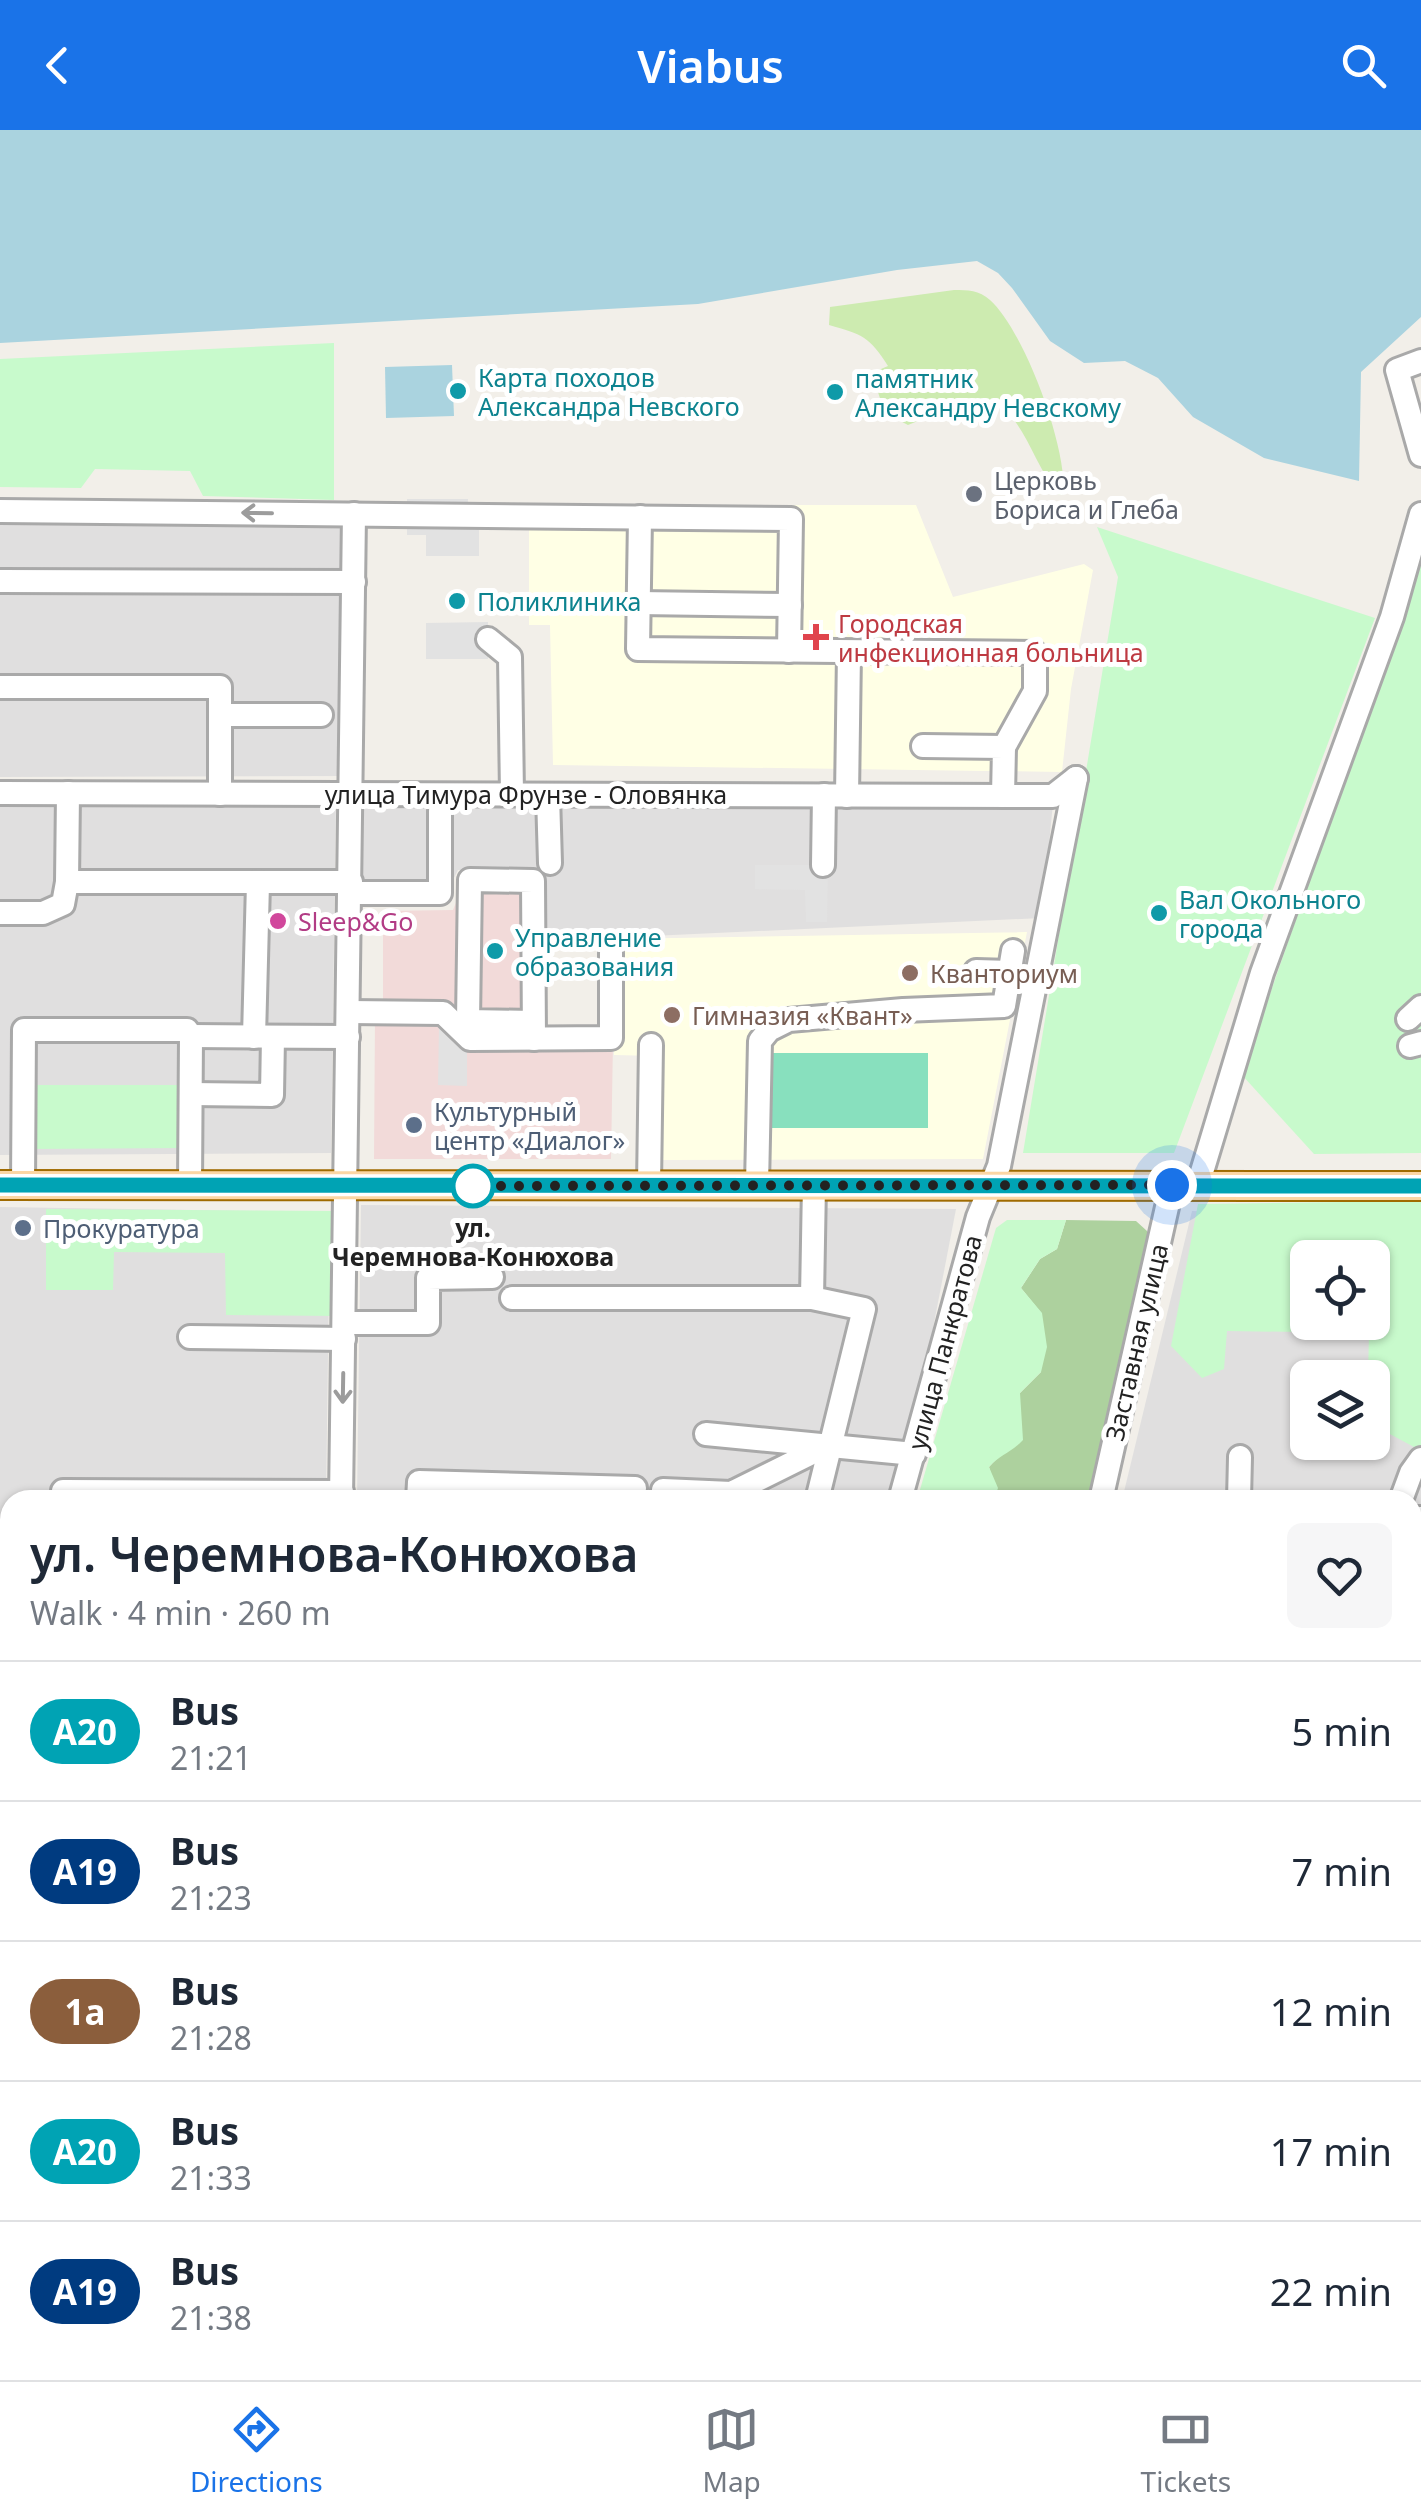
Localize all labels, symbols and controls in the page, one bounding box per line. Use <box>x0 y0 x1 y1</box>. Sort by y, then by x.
text: Viabus <box>637 35 784 96</box>
icon: back <box>30 38 85 93</box>
icon: search <box>1336 38 1391 93</box>
place label: Карта походов Александра Невского <box>478 360 739 423</box>
place label: памятник Александру Невскому <box>855 361 1121 424</box>
marker: Карта походов Александра Невского <box>447 380 469 402</box>
marker: памятник Александру Невскому <box>824 381 846 403</box>
place label: Церковь Бориса и Глеба <box>994 463 1179 526</box>
marker: Церковь Бориса и Глеба <box>963 483 985 505</box>
one-way arrow <box>241 504 273 523</box>
place label: Поликлиника <box>477 584 641 618</box>
marker: Поликлиника <box>446 590 468 612</box>
place label: Городская инфекционная больница <box>838 606 1144 669</box>
marker: Городская инфекционная больница <box>803 624 829 650</box>
street label: улица Тимура Фрунзе - Оловянка <box>325 777 727 811</box>
place label: Вал Окольного города <box>1179 882 1361 945</box>
marker: Вал Окольного города <box>1148 902 1170 924</box>
place label: Sleep&Go <box>298 904 413 938</box>
marker: Sleep&Go <box>267 910 289 932</box>
place label: Управление образования <box>515 920 674 983</box>
marker: Управление образования <box>484 940 506 962</box>
place label: Кванториум <box>930 956 1078 990</box>
marker: Кванториум <box>899 962 921 984</box>
place label: Гимназия «Квант» <box>692 998 913 1032</box>
marker: Гимназия «Квант» <box>661 1004 683 1026</box>
place label: Культурный центр «Диалог» <box>434 1094 625 1157</box>
marker: Культурный центр «Диалог» <box>403 1114 425 1136</box>
your location <box>1147 1160 1197 1210</box>
marker: ул. Черемнова-Конюхова <box>452 1165 494 1207</box>
place label: ул. Черемнова-Конюхова <box>332 1210 614 1273</box>
place label: Прокуратура <box>43 1211 200 1245</box>
marker: Прокуратура <box>12 1217 34 1239</box>
street label: улица Панкратова <box>899 1231 989 1453</box>
street label: Заставная улица <box>1097 1240 1175 1444</box>
map controls <box>1290 1240 1390 1460</box>
button: locate <box>1290 1240 1390 1340</box>
button: layers <box>1290 1360 1390 1460</box>
one-way arrow <box>334 1372 352 1404</box>
text: ул. Черемнова-Конюхова <box>30 1521 639 1586</box>
button: heart <box>1287 1523 1392 1628</box>
text: Walk · 4 min · 260 m <box>30 1591 331 1634</box>
text: Bus <box>170 1684 239 1736</box>
text: 5 min <box>1292 1705 1392 1757</box>
text: А20 <box>53 1708 117 1755</box>
text: 21:21 <box>170 1736 252 1779</box>
text: Bus <box>170 1824 239 1876</box>
text: 7 min <box>1292 1845 1392 1897</box>
text: A19 <box>53 1848 117 1895</box>
text: 21:23 <box>170 1876 252 1919</box>
text: Bus <box>170 1964 239 2016</box>
text: 12 min <box>1270 1985 1392 2037</box>
text: 1a <box>65 1988 106 2035</box>
text: 21:28 <box>170 2016 252 2059</box>
text: Bus <box>170 2104 239 2156</box>
text: 17 min <box>1270 2125 1392 2177</box>
text: А20 <box>53 2128 117 2175</box>
text: 21:33 <box>170 2156 252 2199</box>
text: Bus <box>170 2244 239 2296</box>
text: 22 min <box>1270 2265 1392 2317</box>
text: A19 <box>53 2268 117 2315</box>
text: 21:38 <box>170 2296 252 2339</box>
tab: Directions <box>190 2402 323 2500</box>
tab: Map <box>703 2402 761 2500</box>
tab: Tickets <box>1141 2402 1231 2500</box>

